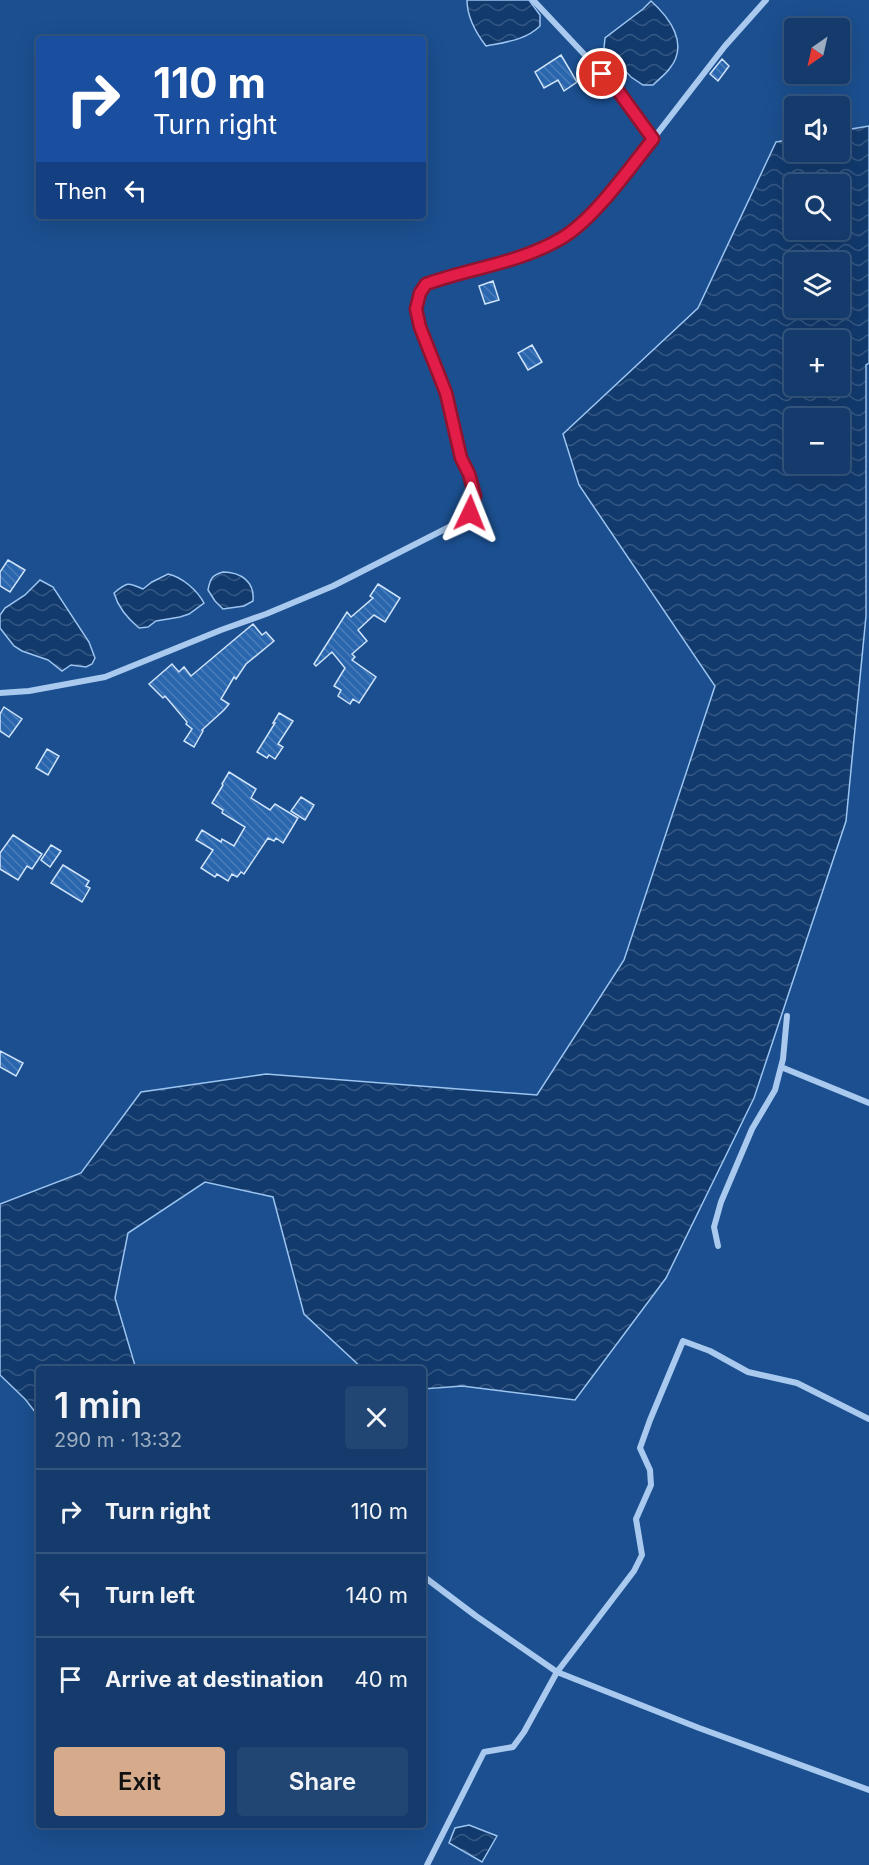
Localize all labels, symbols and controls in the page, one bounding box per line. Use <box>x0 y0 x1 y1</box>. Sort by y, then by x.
north arrow <box>784 18 850 84</box>
map controls <box>784 18 850 474</box>
pin <box>576 48 627 99</box>
text: 110 m <box>153 57 266 108</box>
icon: arrive <box>585 57 618 90</box>
icon: right <box>54 60 132 138</box>
button: sound <box>784 96 850 162</box>
text: Turn right <box>153 108 277 141</box>
icon: left <box>119 174 152 207</box>
button: search <box>784 174 850 240</box>
text: Then <box>54 178 107 204</box>
button: layers <box>784 252 850 318</box>
button: + <box>784 330 850 396</box>
button: − <box>784 408 850 474</box>
position arrow <box>438 481 502 545</box>
text: 1 min <box>54 1383 142 1427</box>
button: close <box>345 1386 408 1449</box>
text: 290 m · 13:32 <box>54 1428 182 1452</box>
icon: right <box>54 1495 87 1528</box>
text: Turn right <box>105 1498 211 1524</box>
text: 110 m <box>351 1498 408 1524</box>
icon: left <box>54 1579 87 1612</box>
text: Turn left <box>105 1582 195 1608</box>
text: 140 m <box>346 1582 408 1608</box>
icon: arrive <box>54 1663 87 1696</box>
text: Arrive at destination <box>105 1666 324 1692</box>
text: 40 m <box>354 1666 408 1692</box>
button: Exit <box>54 1747 225 1816</box>
button: Share <box>237 1747 408 1816</box>

